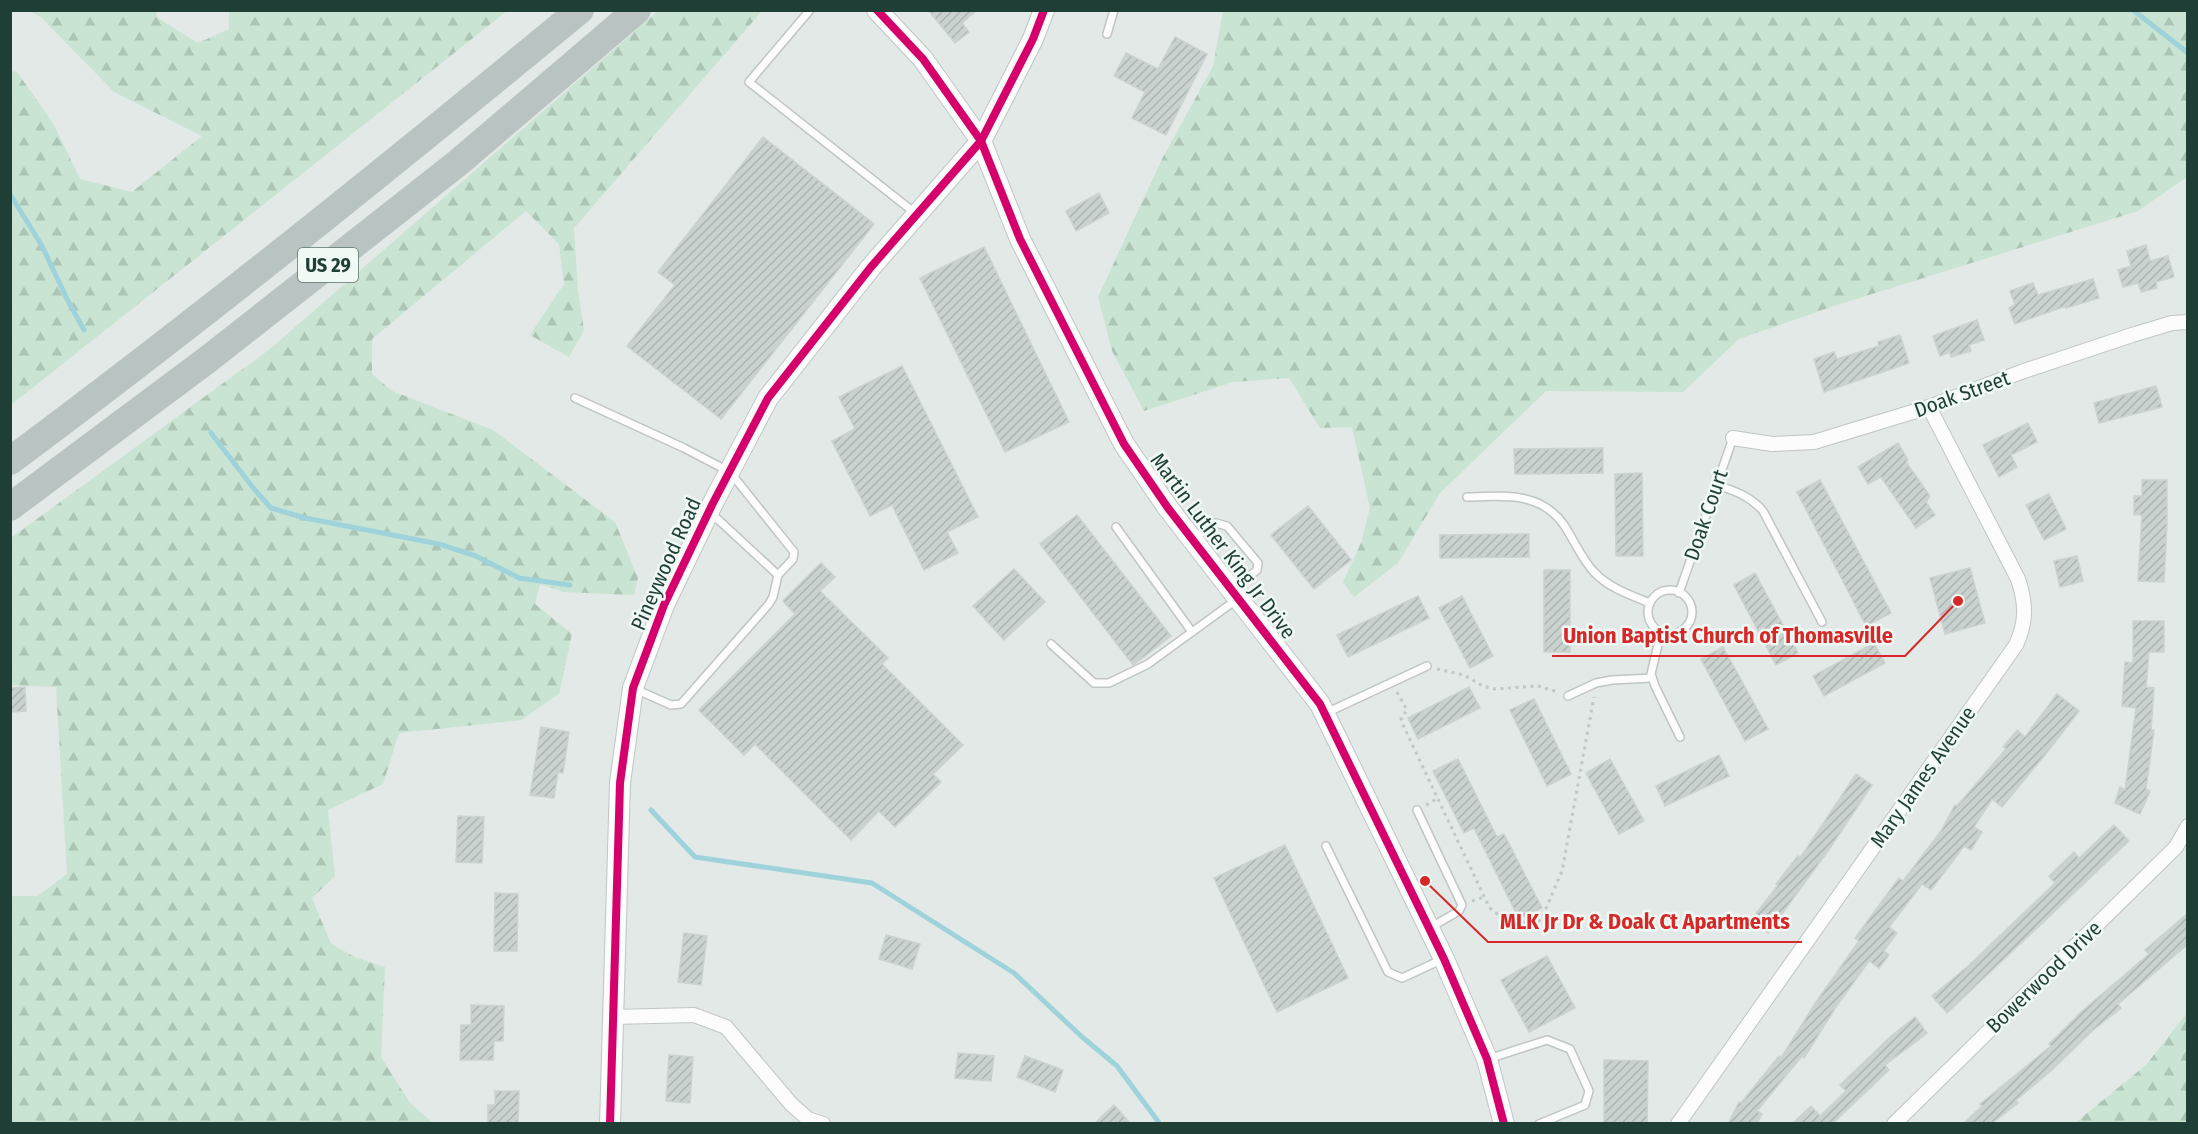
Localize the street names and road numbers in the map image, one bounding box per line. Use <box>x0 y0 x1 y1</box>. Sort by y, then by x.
road number: US 29 <box>298 248 358 282</box>
street label: Doak Street <box>1911 365 2013 423</box>
street label: Martin Luther King Jr Drive <box>1145 448 1301 644</box>
street label: Doak Court <box>1678 466 1734 564</box>
street label: Pineywood Road <box>625 494 707 634</box>
street label: Mary James Avenue <box>1865 701 1981 853</box>
street label: Bowerwood Drive <box>1981 915 2107 1039</box>

